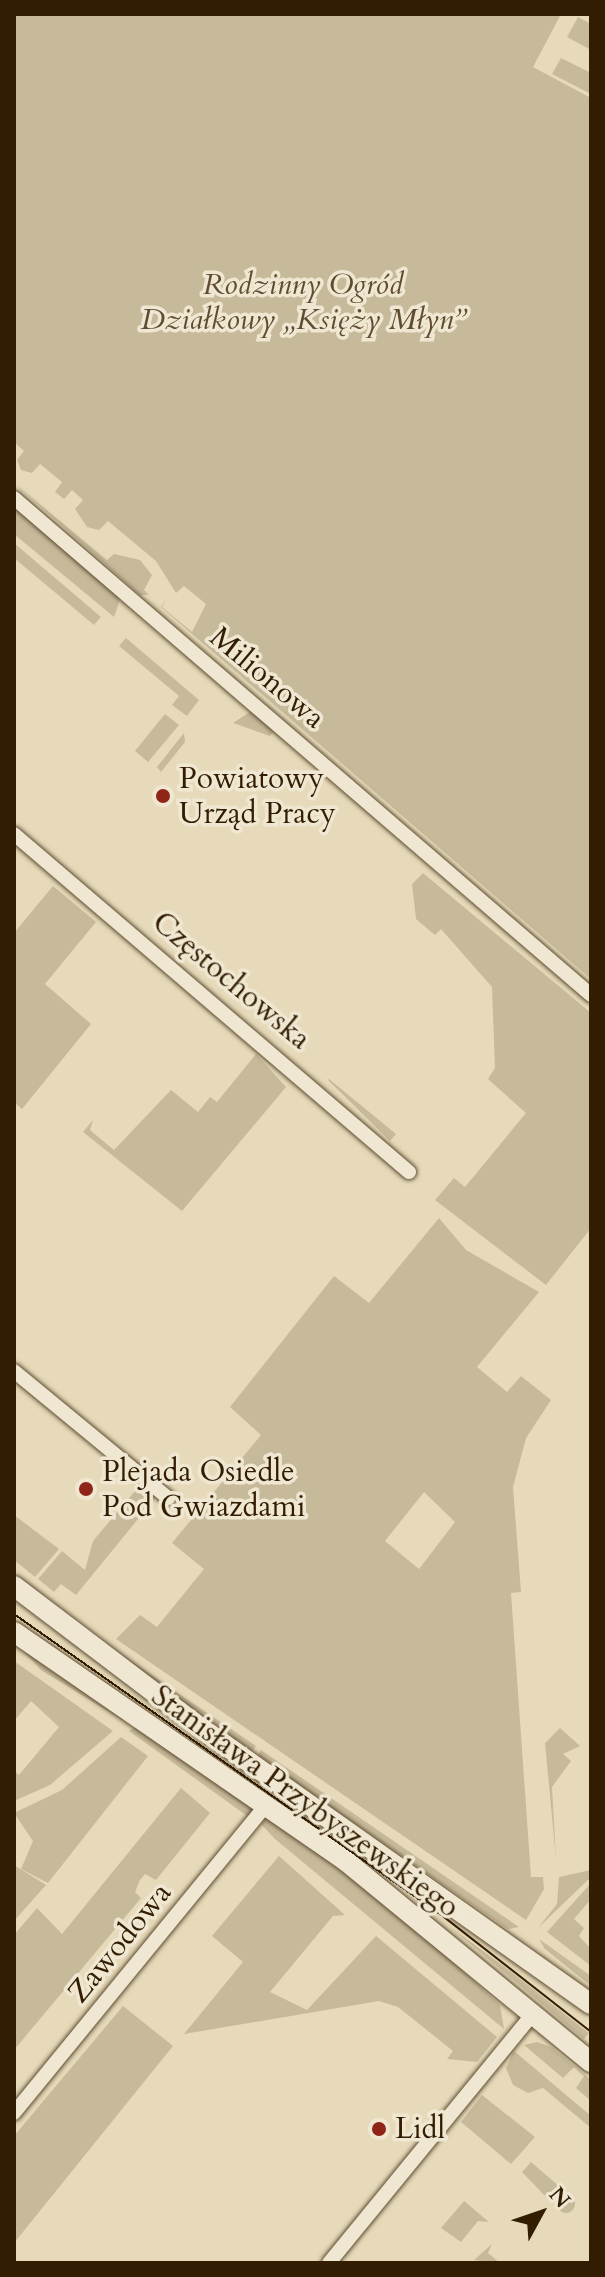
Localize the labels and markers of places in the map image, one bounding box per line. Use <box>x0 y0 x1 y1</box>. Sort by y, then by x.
place label: Powiatowy Urząd Pracy <box>179 761 336 832</box>
marker: Powiatowy Urząd Pracy <box>154 787 172 805</box>
place label: Plejada Osiedle Pod Gwiazdami <box>102 1454 305 1524</box>
marker: Plejada Osiedle Pod Gwiazdami <box>77 1480 95 1498</box>
place label: Lidl <box>395 2111 445 2147</box>
marker: Lidl <box>370 2120 388 2138</box>

